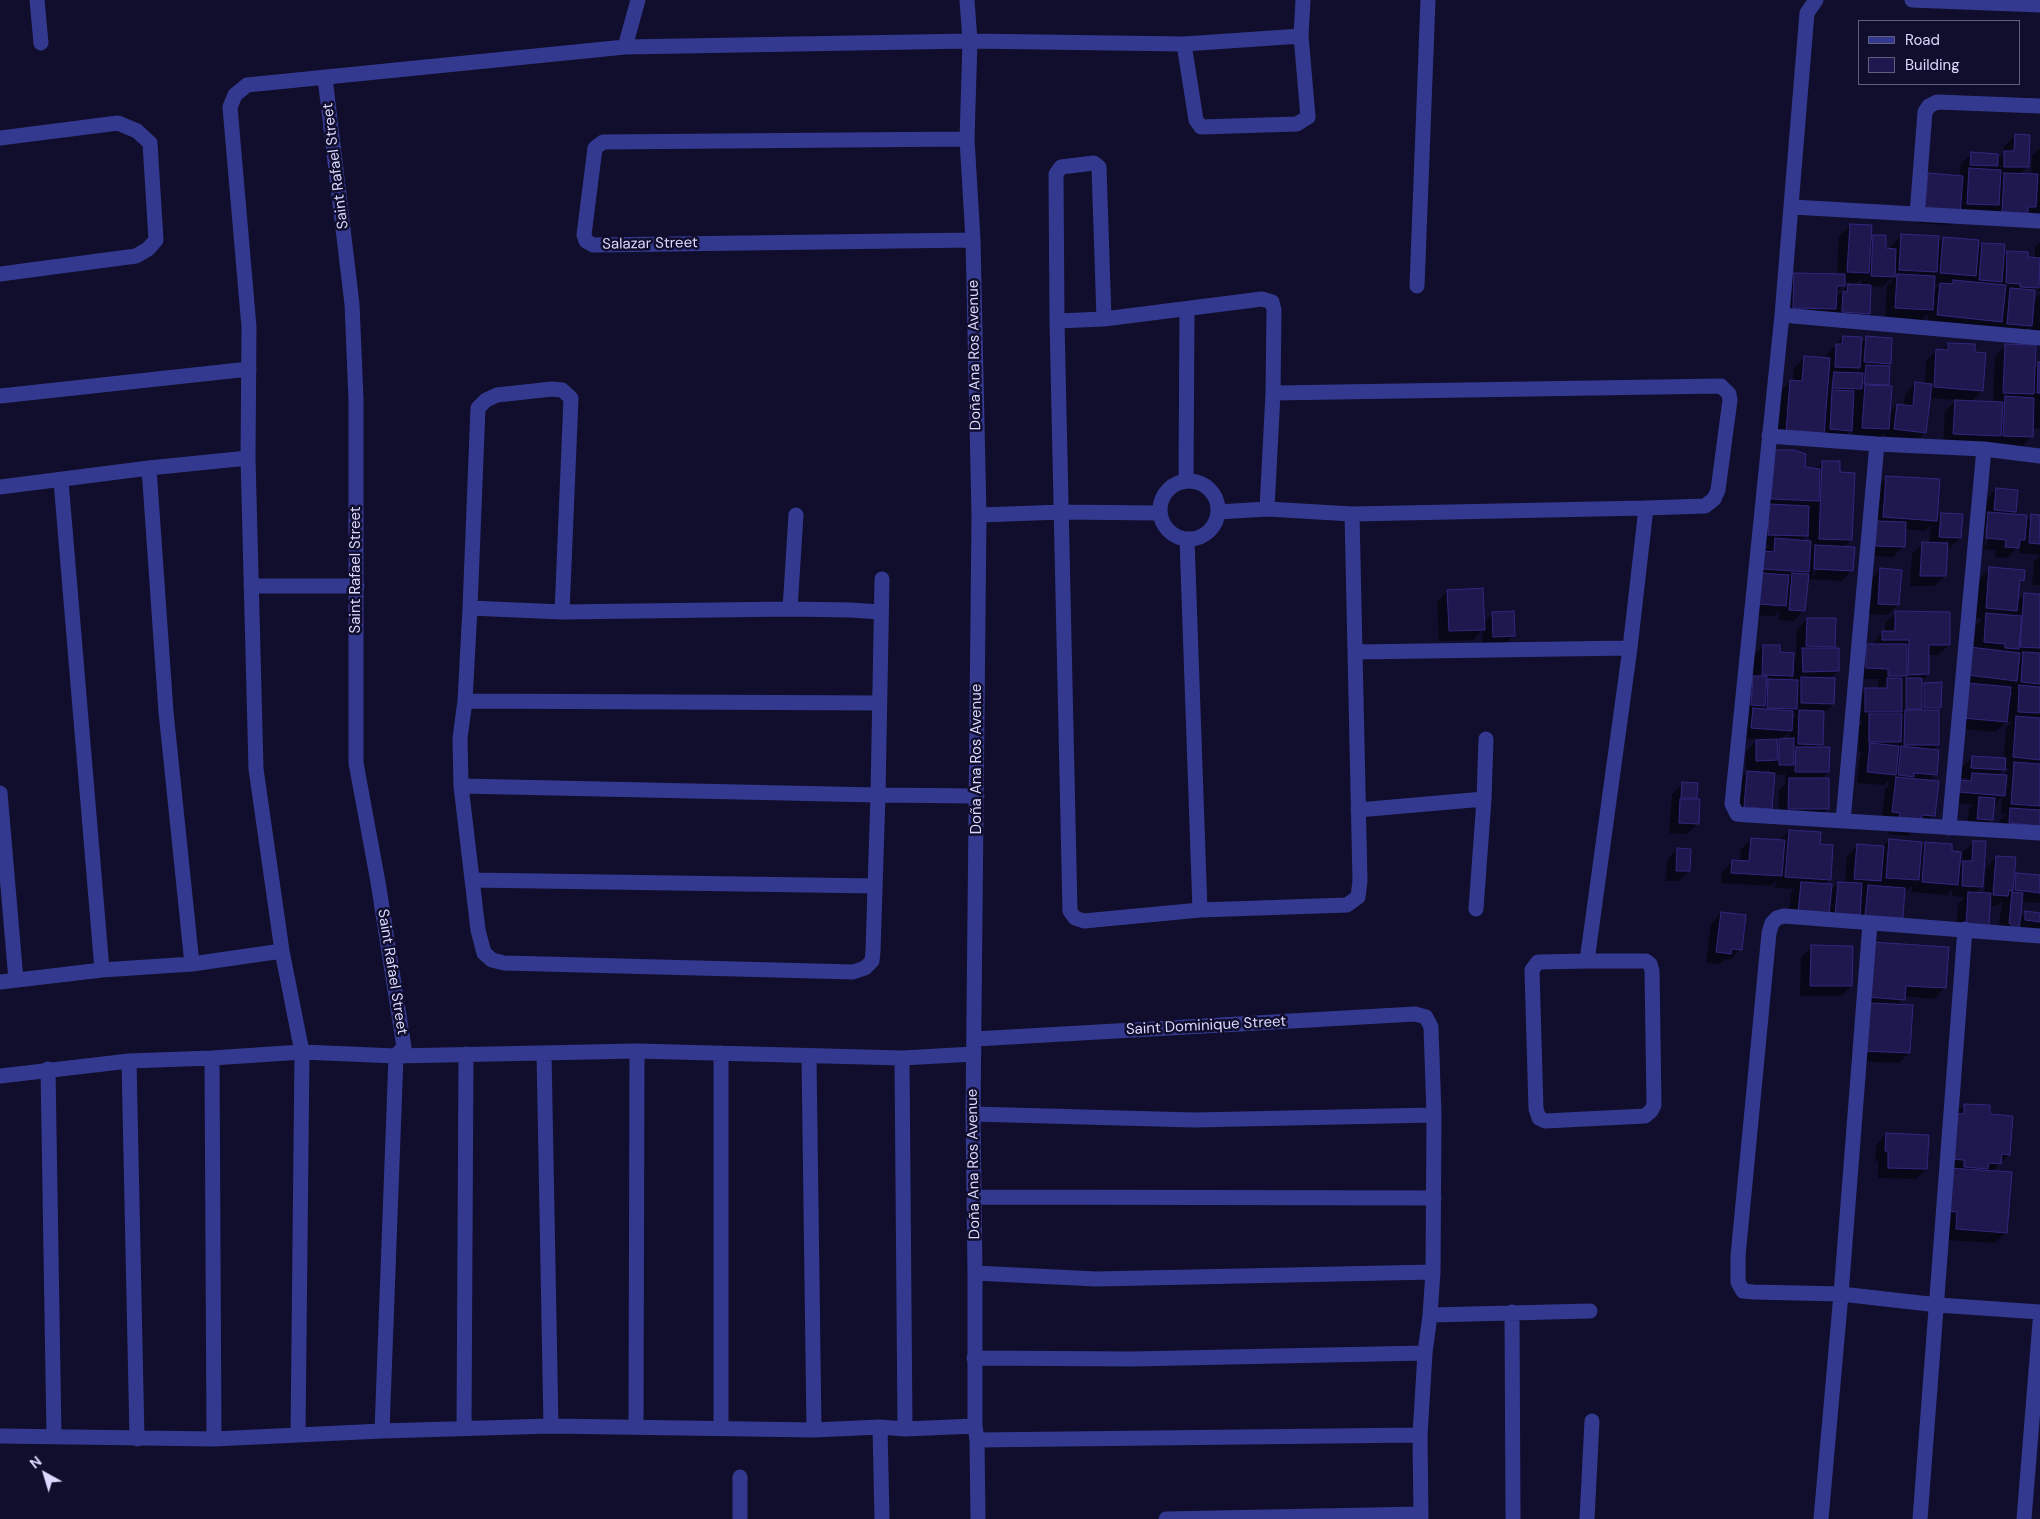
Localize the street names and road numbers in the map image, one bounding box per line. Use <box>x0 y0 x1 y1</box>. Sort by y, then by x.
street label: Saint Rafael Street <box>319 102 353 230</box>
street label: Salazar Street <box>602 234 698 254</box>
street label: Doña Ana Ros Avenue <box>965 280 985 430</box>
street label: Saint Rafael Street <box>347 506 365 634</box>
street label: Doña Ana Ros Avenue <box>968 684 986 834</box>
street label: Saint Rafael Street <box>373 908 411 1036</box>
street label: Saint Dominique Street <box>1125 1013 1287 1039</box>
street label: Doña Ana Ros Avenue <box>964 1089 984 1239</box>

